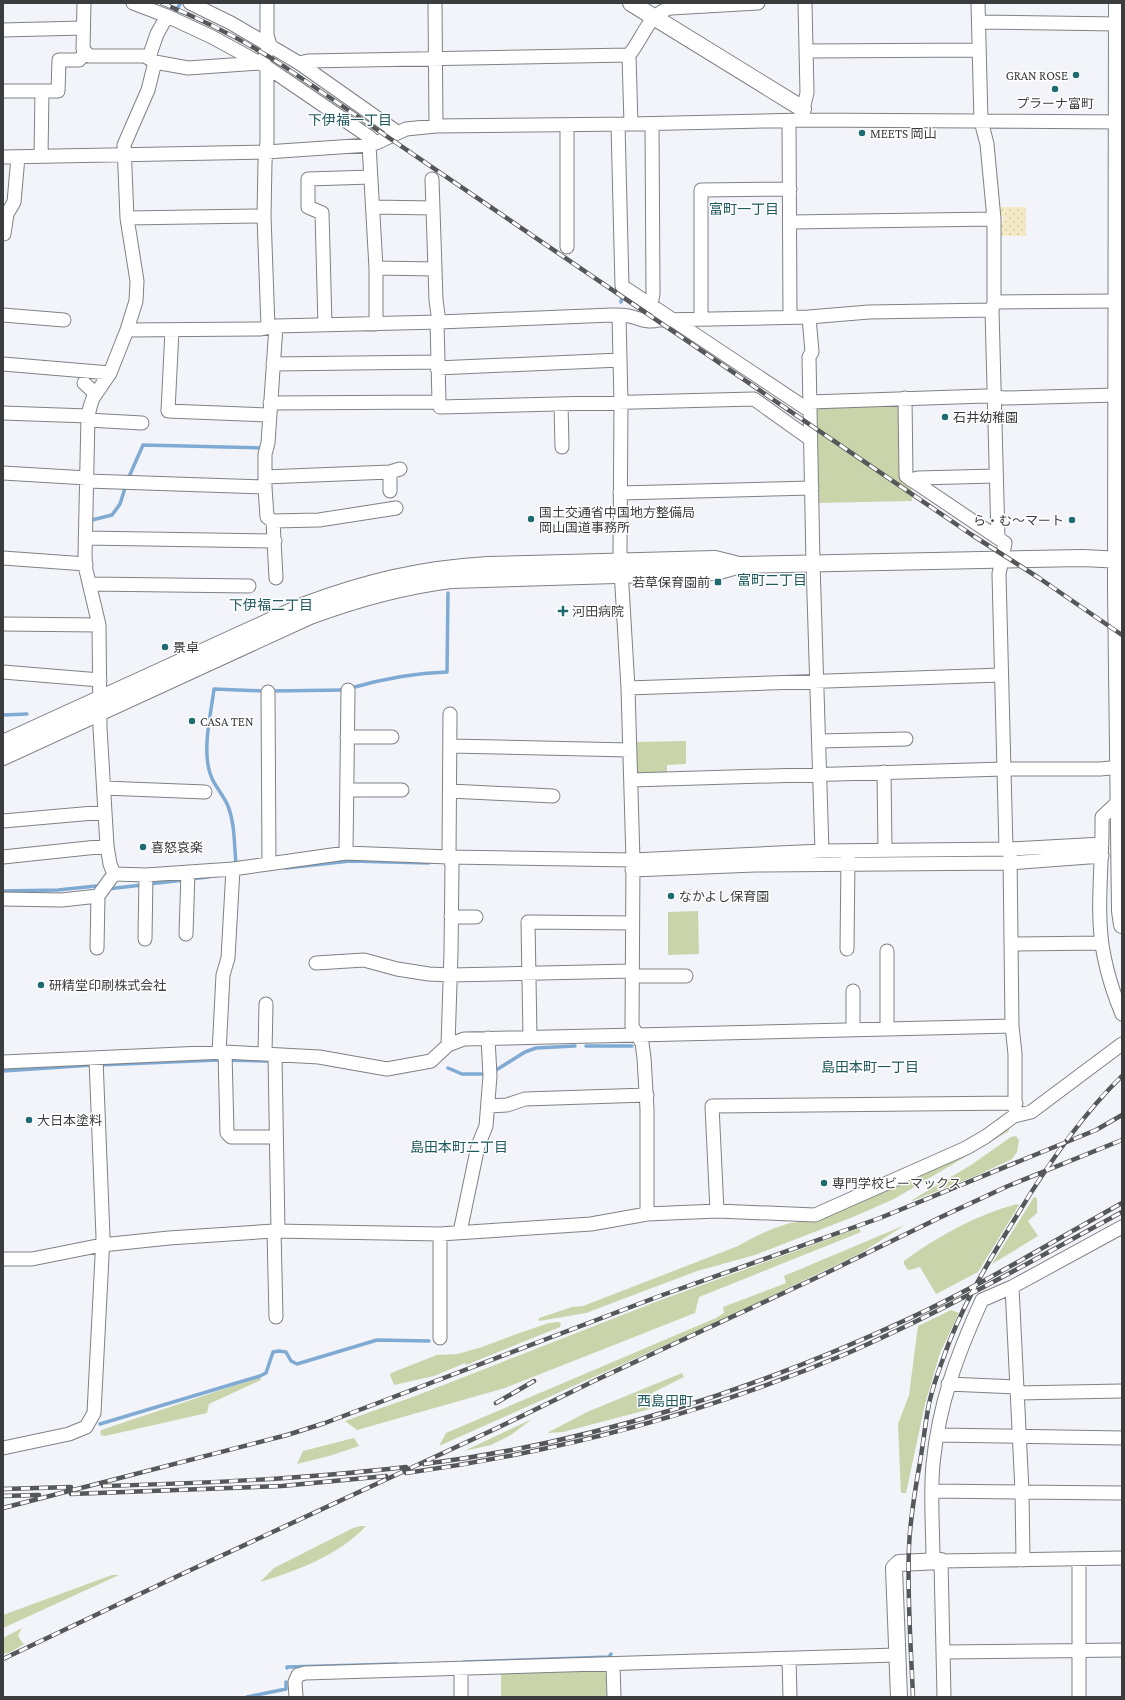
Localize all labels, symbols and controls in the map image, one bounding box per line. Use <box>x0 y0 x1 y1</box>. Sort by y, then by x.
place label: GRAN ROSE <box>1006 68 1068 83</box>
marker: GRAN ROSE <box>1071 70 1081 80</box>
marker: プラーナ富町 <box>1050 84 1060 94</box>
place label: プラーナ富町 <box>1016 96 1094 111</box>
district label: 下伊福一丁目 <box>308 112 392 128</box>
place label: MEETS 岡山 <box>870 126 937 141</box>
marker: MEETS 岡山 <box>857 128 867 138</box>
district label: 富町一丁目 <box>709 201 779 217</box>
place label: 石井幼稚園 <box>953 410 1018 425</box>
marker: 石井幼稚園 <box>940 412 950 422</box>
place label: 国土交通省中国地方整備局 岡山国道事務所 <box>539 505 695 535</box>
place label: ら・む〜マート <box>973 513 1064 528</box>
marker: 国土交通省中国地方整備局 岡山国道事務所 <box>526 514 536 524</box>
marker: ら・む〜マート <box>1067 515 1077 525</box>
district label: 富町二丁目 <box>737 572 807 588</box>
place label: 若草保育園前 <box>632 575 710 590</box>
marker: 若草保育園前 <box>713 577 723 587</box>
district label: 下伊福二丁目 <box>229 597 313 613</box>
place label: 河田病院 <box>572 604 624 619</box>
marker: 河田病院 <box>557 605 569 617</box>
place label: 景卓 <box>173 640 199 655</box>
marker: 景卓 <box>160 642 170 652</box>
place label: CASA TEN <box>200 714 253 729</box>
marker: CASA TEN <box>187 716 197 726</box>
place label: 喜怒哀楽 <box>151 840 203 855</box>
marker: 喜怒哀楽 <box>138 842 148 852</box>
place label: なかよし保育園 <box>679 889 769 904</box>
marker: なかよし保育園 <box>666 891 676 901</box>
place label: 研精堂印刷株式会社 <box>49 978 166 993</box>
marker: 研精堂印刷株式会社 <box>36 980 46 990</box>
district label: 島田本町一丁目 <box>821 1059 919 1075</box>
place label: 大日本塗料 <box>37 1113 102 1128</box>
marker: 大日本塗料 <box>24 1115 34 1125</box>
district label: 島田本町二丁目 <box>410 1139 508 1155</box>
place label: 専門学校ビーマックス <box>832 1176 962 1191</box>
marker: 専門学校ビーマックス <box>819 1178 829 1188</box>
district label: 西島田町 <box>637 1393 693 1409</box>

